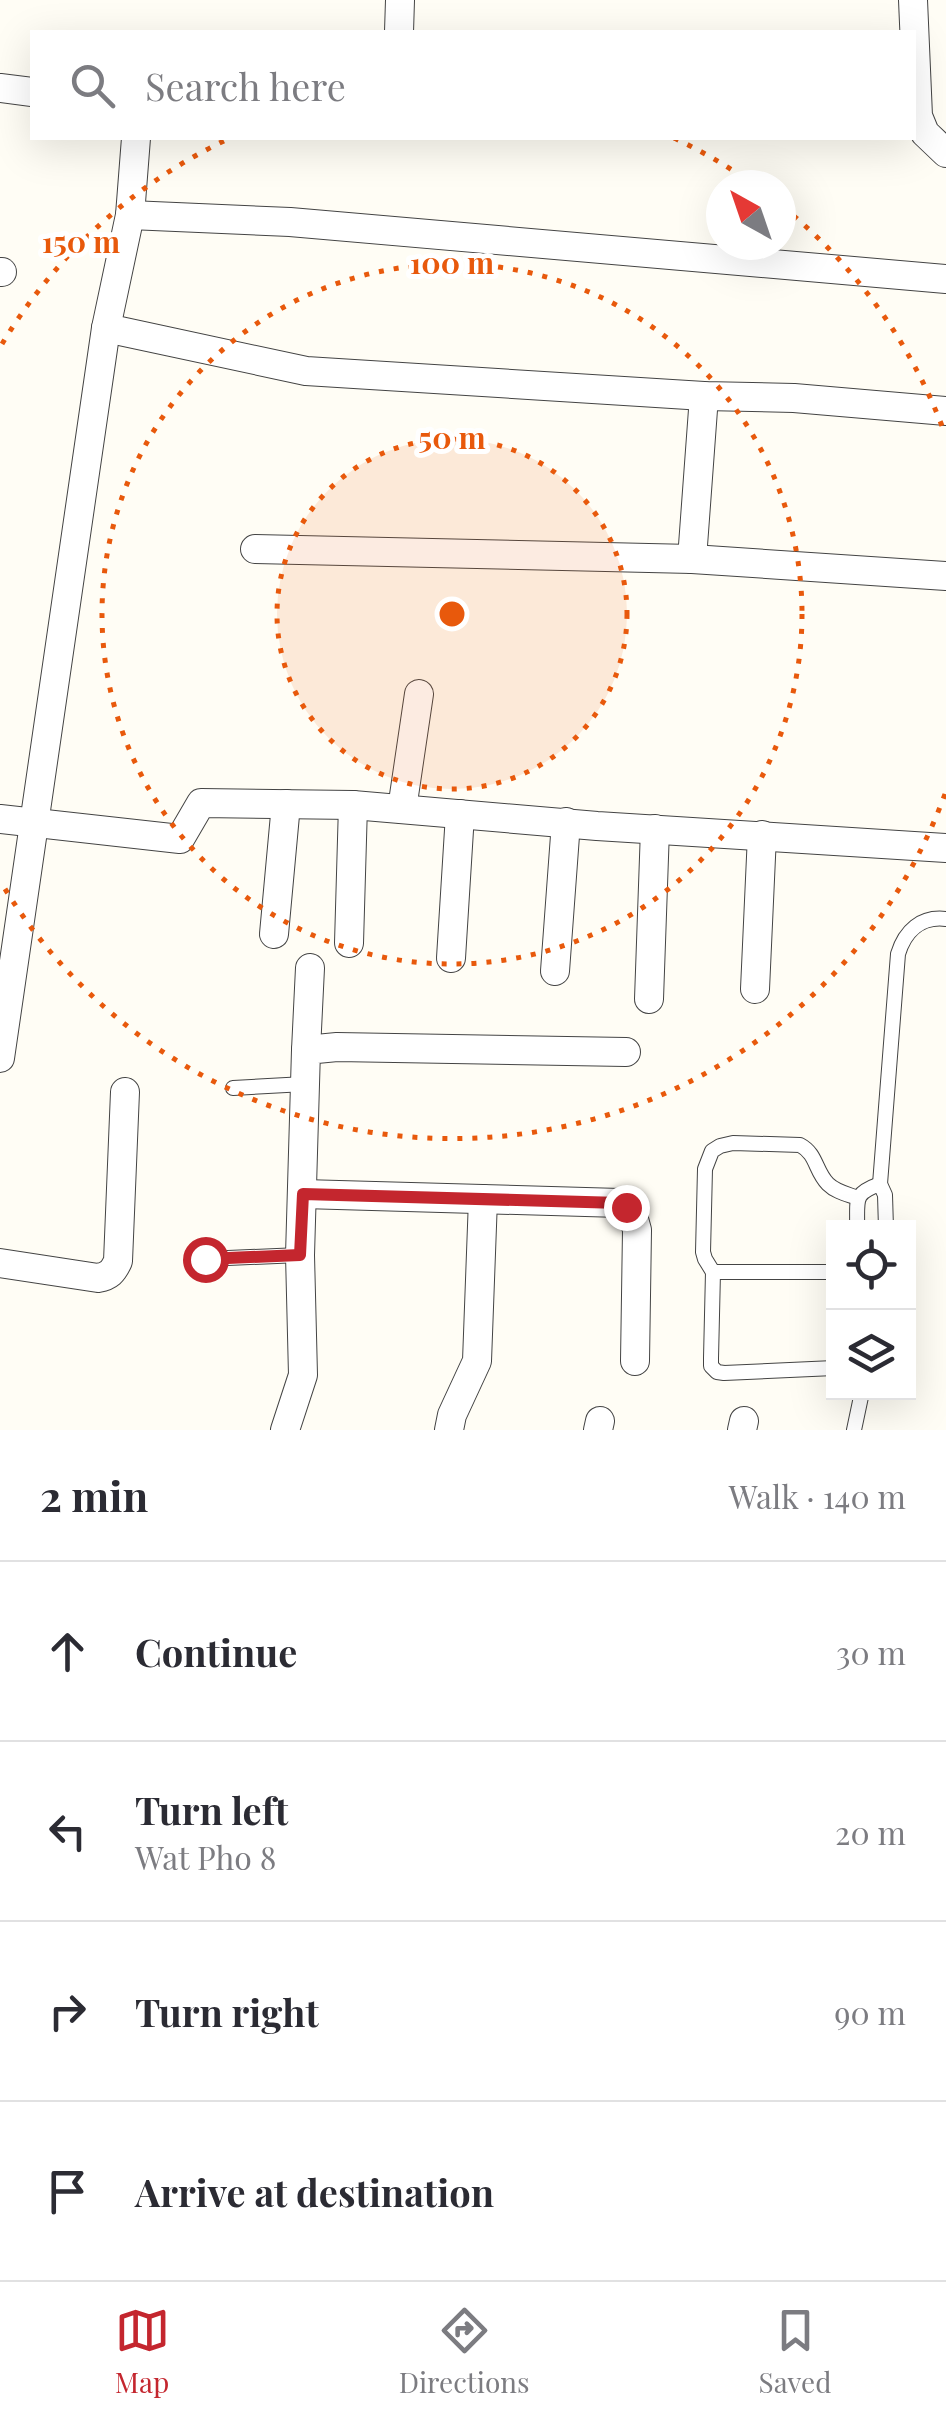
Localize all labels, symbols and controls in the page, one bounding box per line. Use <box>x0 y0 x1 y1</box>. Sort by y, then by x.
search box <box>30 30 916 140</box>
icon: search <box>65 58 120 113</box>
text: Search here <box>145 60 346 111</box>
north arrow <box>706 170 796 260</box>
text: 150 m <box>42 221 120 261</box>
text: 100 m <box>410 242 494 282</box>
text: 50 m <box>418 417 486 457</box>
centre of rings <box>434 596 470 632</box>
route end <box>604 1185 650 1231</box>
map controls <box>826 1220 916 1400</box>
button: locate <box>826 1220 916 1310</box>
route start <box>183 1237 229 1283</box>
button: layers <box>826 1310 916 1400</box>
text: 2 min <box>40 1467 148 1523</box>
text: Walk · 140 m <box>729 1474 906 1517</box>
icon: ahead <box>40 1624 95 1679</box>
text: Continue <box>135 1626 297 1677</box>
text: 30 m <box>836 1630 906 1673</box>
text: Turn left <box>135 1784 288 1835</box>
icon: left <box>40 1804 95 1859</box>
text: 20 m <box>835 1810 906 1853</box>
text: Wat Pho 8 <box>135 1835 276 1878</box>
icon: right <box>40 1984 95 2039</box>
text: Turn right <box>135 1986 319 2037</box>
text: 90 m <box>834 1990 906 2033</box>
icon: arrive <box>40 2164 95 2219</box>
text: Arrive at destination <box>135 2166 494 2217</box>
tab: Map <box>115 2303 170 2400</box>
tab: Directions <box>399 2303 529 2400</box>
tab: Saved <box>759 2303 831 2400</box>

